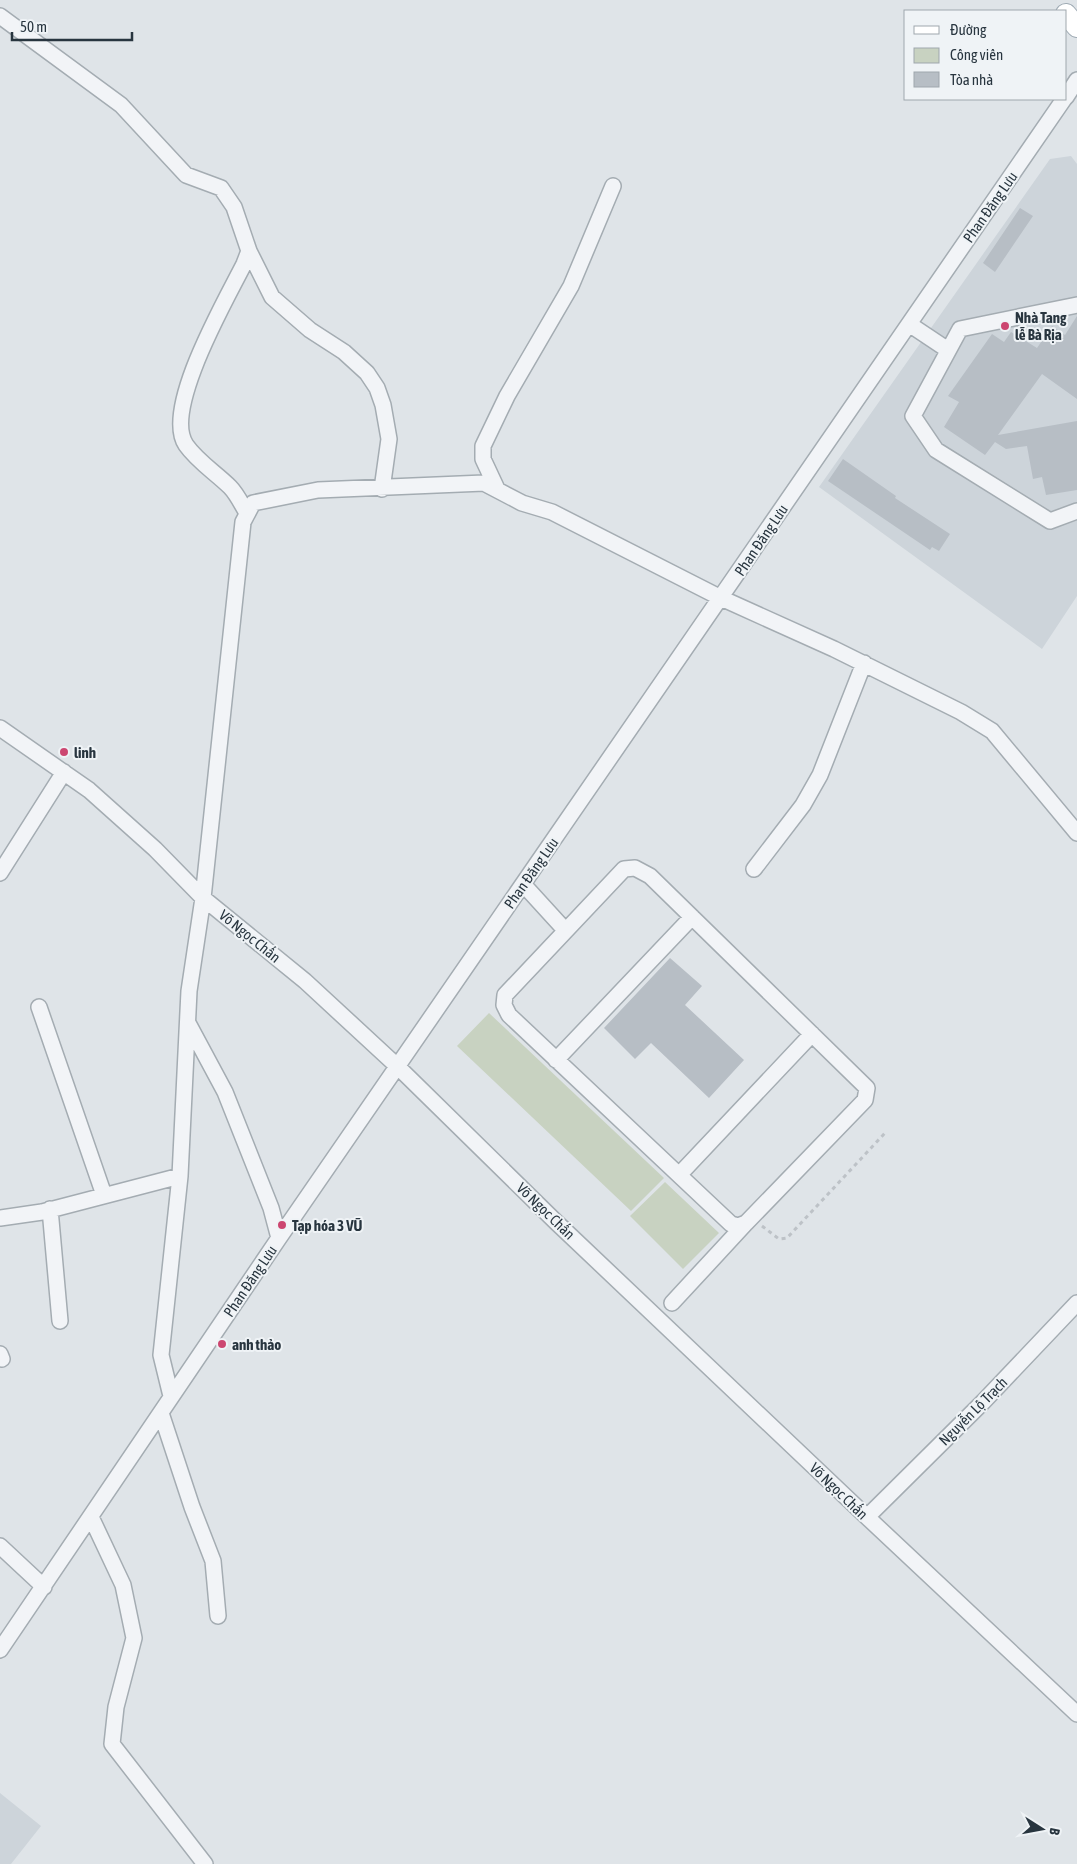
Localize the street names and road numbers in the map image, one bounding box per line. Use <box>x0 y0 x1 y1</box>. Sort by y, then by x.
street label: Phan Đăng Lưu <box>959 168 1021 246</box>
street label: Phan Đăng Lưu <box>731 501 791 579</box>
street label: Phan Đăng Lưu <box>500 834 562 912</box>
street label: Võ Ngọc Chấn <box>216 906 284 966</box>
street label: Võ Ngọc Chấn <box>514 1179 578 1243</box>
street label: Phan Đăng Lưu <box>220 1242 280 1320</box>
street label: Nguyễn Lộ Trạch <box>935 1373 1011 1449</box>
street label: Võ Ngọc Chấn <box>807 1459 871 1523</box>

